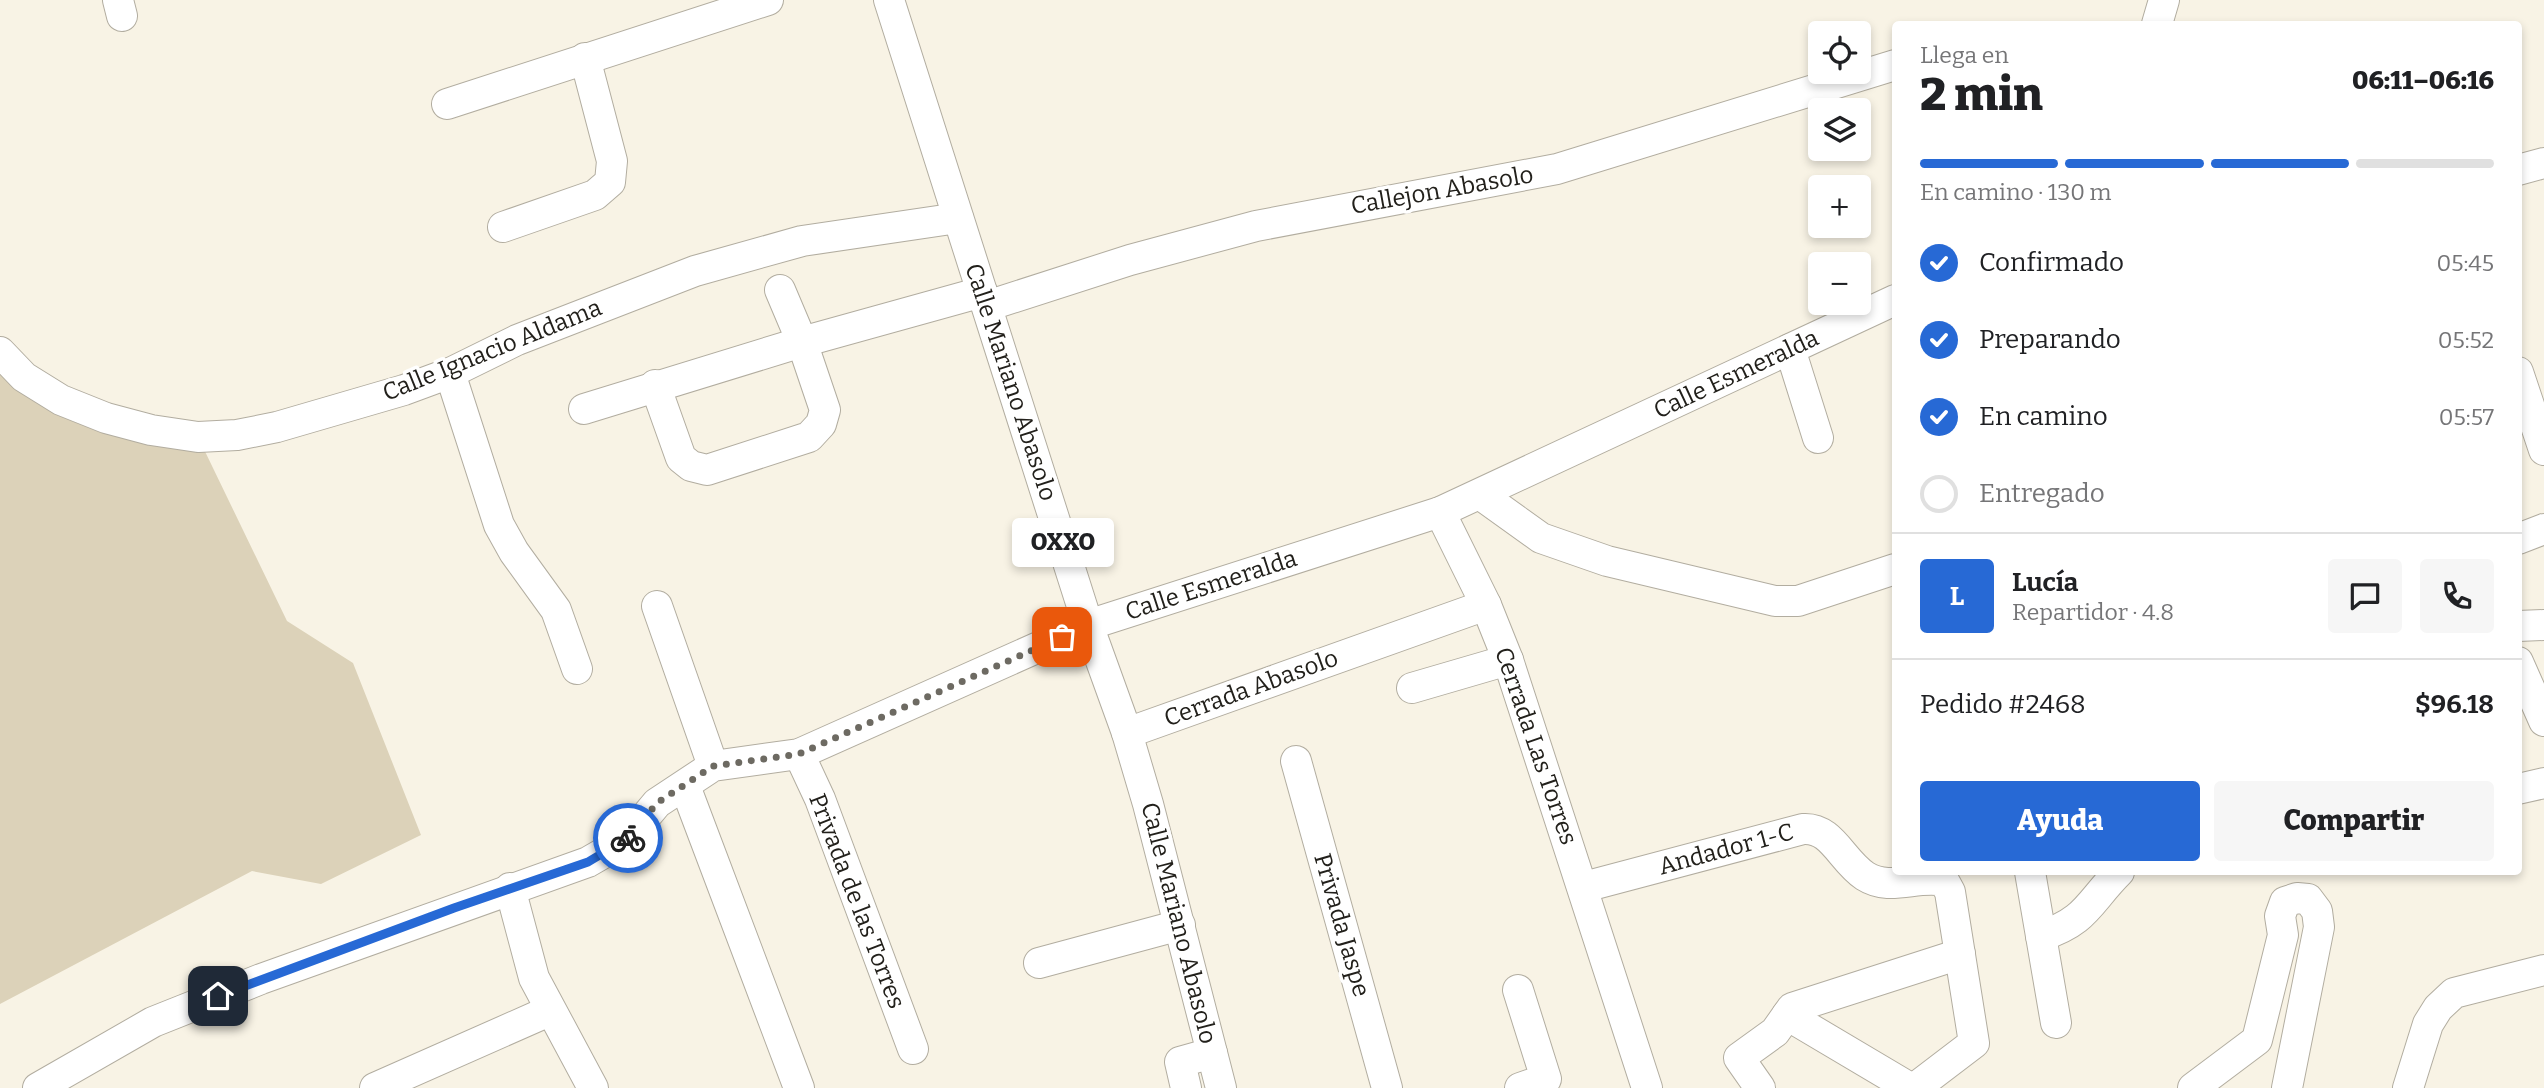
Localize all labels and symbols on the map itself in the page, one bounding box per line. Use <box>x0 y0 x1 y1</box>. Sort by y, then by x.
street label: Callejon Abasolo <box>1349 160 1535 220</box>
street label: Calle Mariano Abasolo <box>959 260 1063 504</box>
street label: Calle Ignacio Aldama <box>378 293 606 407</box>
street label: Calle Esmeralda <box>1649 324 1823 424</box>
callout: OXXO <box>1011 518 1113 567</box>
street label: Calle Esmeralda <box>1122 544 1300 626</box>
pin <box>1032 607 1092 667</box>
street label: Cerrada Abasolo <box>1160 644 1342 732</box>
street label: Cerrada Las Torres <box>1489 644 1583 848</box>
street label: Privada de las Torres <box>803 790 911 1012</box>
street label: Calle Mariano Abasolo <box>1135 799 1223 1047</box>
courier <box>593 803 663 873</box>
street label: Andador 1-C <box>1656 818 1796 880</box>
street label: Privada Jaspe <box>1308 850 1376 1000</box>
pin <box>188 966 248 1026</box>

